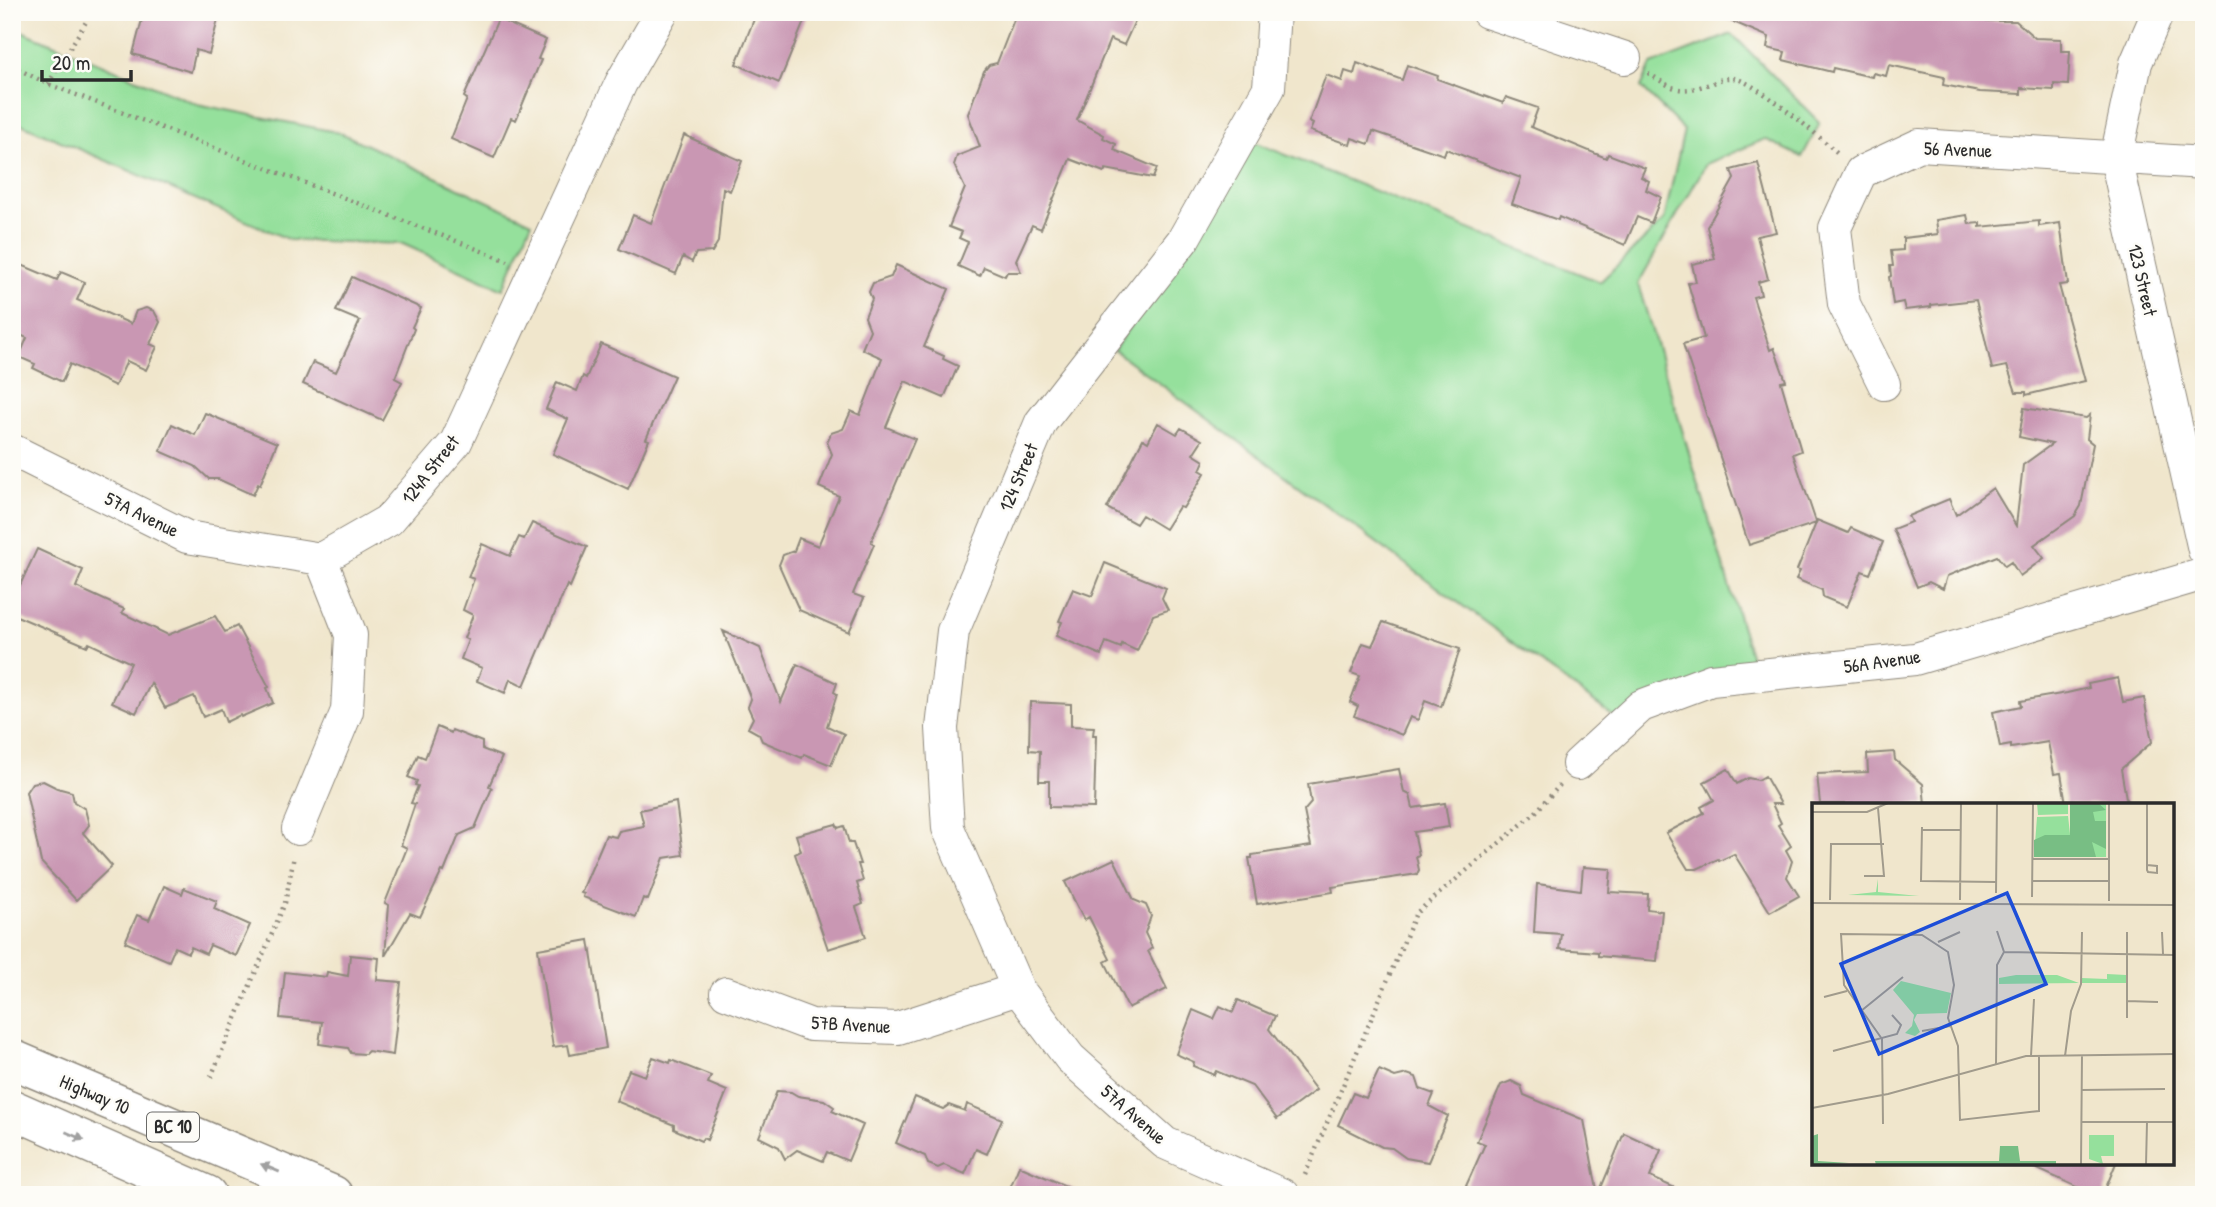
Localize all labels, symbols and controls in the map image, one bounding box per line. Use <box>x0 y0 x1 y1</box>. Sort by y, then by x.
scale bar <box>42 38 131 82</box>
text: 20 m <box>52 48 90 77</box>
street label: 56 Avenue <box>1923 135 1993 163</box>
street label: 123 Street <box>2122 242 2164 319</box>
street label: 124A Street <box>395 429 465 509</box>
street label: 124 Street <box>992 439 1044 515</box>
street label: 57A Avenue <box>101 485 184 543</box>
street label: 56A Avenue <box>1842 643 1923 679</box>
inset map <box>1812 803 2174 1165</box>
street label: 57B Avenue <box>811 1009 892 1039</box>
street label: Highway 10 <box>56 1068 134 1120</box>
street label: 57A Avenue <box>1096 1078 1173 1150</box>
road number: BC 10 <box>147 1112 199 1142</box>
one-way arrow <box>65 1131 86 1142</box>
one-way arrow <box>260 1162 280 1174</box>

